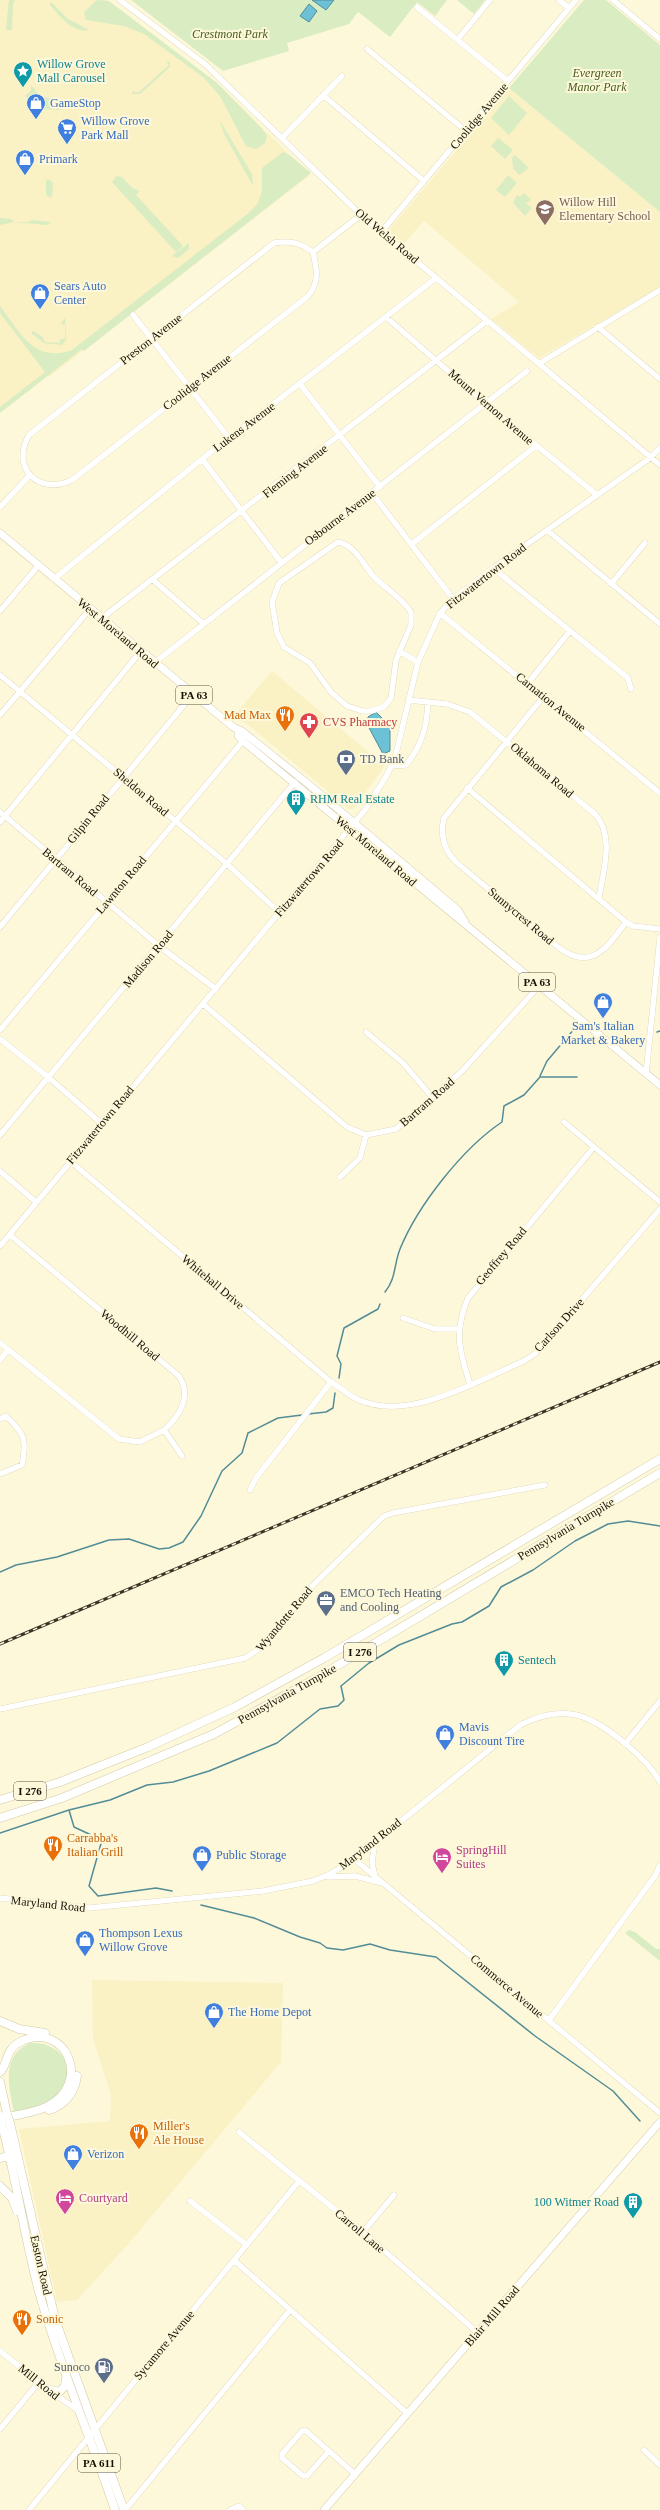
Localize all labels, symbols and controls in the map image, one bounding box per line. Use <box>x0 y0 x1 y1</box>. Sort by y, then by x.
park label: Crestmont Park <box>192 27 269 41</box>
place label: Willow Grove Mall Carousel <box>37 57 106 85</box>
place icon: Willow Grove Mall Carousel <box>12 60 34 88</box>
park label: Evergreen Manor Park <box>567 66 627 94</box>
street label: Coolidge Avenue <box>447 80 511 152</box>
shop icon: GameStop <box>25 92 47 120</box>
place label: GameStop <box>50 96 101 110</box>
place label: Willow Grove Park Mall <box>81 114 150 142</box>
supermarket icon: Willow Grove Park Mall <box>56 117 78 145</box>
shop icon: Primark <box>14 148 36 176</box>
place label: Primark <box>39 152 78 166</box>
place label: Willow Hill Elementary School <box>559 195 651 223</box>
school or university icon: Willow Hill Elementary School <box>534 198 556 226</box>
street label: Old Welsh Road <box>352 205 422 267</box>
place label: Sears Auto Center <box>54 279 106 307</box>
shop icon: Sears Auto Center <box>29 282 51 310</box>
street label: Preston Avenue <box>117 310 185 368</box>
street label: Coolidge Avenue <box>160 351 234 413</box>
street label: Mount Vernon Avenue <box>446 366 536 448</box>
street label: Lukens Avenue <box>210 399 278 455</box>
street label: Fleming Avenue <box>260 441 330 501</box>
street label: Osbourne Avenue <box>302 486 378 548</box>
street label: Fitzwatertown Road <box>443 540 529 612</box>
street label: West Moreland Road <box>75 595 161 671</box>
street label: Carnation Avenue <box>513 669 589 735</box>
road number: PA 63 <box>176 686 212 704</box>
restaurant icon: Mad Max <box>274 704 296 732</box>
place label: Mad Max <box>224 708 271 722</box>
pharmacy icon: CVS Pharmacy <box>298 711 320 739</box>
place label: CVS Pharmacy <box>323 715 397 729</box>
street label: Oklahoma Road <box>507 739 577 801</box>
bank icon: TD Bank <box>335 748 357 776</box>
place label: TD Bank <box>360 752 404 766</box>
street label: Sheldon Road <box>111 765 171 819</box>
building icon: RHM Real Estate <box>285 788 307 816</box>
street label: Gilpin Road <box>64 792 112 846</box>
place label: RHM Real Estate <box>310 792 395 806</box>
street label: West Moreland Road <box>333 813 419 889</box>
street label: Fitzwatertown Road <box>272 837 346 919</box>
street label: Bartram Road <box>40 845 100 899</box>
street label: Lawnton Road <box>93 853 149 917</box>
street label: Sunnycrest Road <box>485 884 557 948</box>
street label: Madison Road <box>120 928 176 990</box>
road number: PA 63 <box>519 973 555 991</box>
shop icon: Sam's Italian Market & Bakery <box>592 991 614 1019</box>
place label: Sam's Italian Market & Bakery <box>561 1019 645 1047</box>
street label: Bartram Road <box>397 1075 457 1129</box>
street label: Fitzwatertown Road <box>63 1083 137 1167</box>
street label: Geoffrey Road <box>473 1224 529 1288</box>
street label: Whitehall Drive <box>179 1252 247 1312</box>
street label: Carlson Drive <box>531 1295 587 1355</box>
street label: Woodhill Road <box>98 1306 162 1364</box>
street label: Pennsylvania Turnpike <box>515 1495 617 1563</box>
street label: Wyandotte Road <box>253 1584 315 1654</box>
place label: EMCO Tech Heating and Cooling <box>340 1586 442 1614</box>
office icon: EMCO Tech Heating and Cooling <box>315 1589 337 1617</box>
road number: I 276 <box>344 1643 376 1661</box>
building icon: Sentech <box>493 1649 515 1677</box>
place label: Sentech <box>518 1653 556 1667</box>
street label: Pennsylvania Turnpike <box>235 1661 339 1727</box>
place label: Mavis Discount Tire <box>459 1720 525 1748</box>
shop icon: Mavis Discount Tire <box>434 1723 456 1751</box>
road number: I 276 <box>14 1782 46 1800</box>
street label: Maryland Road <box>336 1815 404 1873</box>
place label: Carrabba's Italian Grill <box>67 1831 124 1859</box>
restaurant icon: Carrabba's Italian Grill <box>42 1834 64 1862</box>
place label: SpringHill Suites <box>456 1843 507 1871</box>
shop icon: Public Storage <box>191 1844 213 1872</box>
hotel icon: SpringHill Suites <box>431 1846 453 1874</box>
place label: Public Storage <box>216 1848 286 1862</box>
street label: Maryland Road <box>10 1893 86 1915</box>
place label: Thompson Lexus Willow Grove <box>99 1926 183 1954</box>
shop icon: Thompson Lexus Willow Grove <box>74 1929 96 1957</box>
street label: Commerce Avenue <box>467 1951 547 2021</box>
shop icon: The Home Depot <box>203 2001 225 2029</box>
place label: The Home Depot <box>228 2005 312 2019</box>
place label: Miller's Ale House <box>153 2119 204 2147</box>
restaurant icon: Miller's Ale House <box>128 2122 150 2150</box>
shop icon: Verizon <box>62 2143 84 2171</box>
place label: Verizon <box>87 2147 124 2161</box>
hotel icon: Courtyard <box>54 2187 76 2215</box>
place label: Courtyard <box>79 2191 128 2205</box>
building icon: 100 Witmer Road <box>622 2191 644 2219</box>
place label: 100 Witmer Road <box>534 2195 619 2209</box>
street label: Carroll Lane <box>332 2206 388 2256</box>
street label: Easton Road <box>27 2234 55 2296</box>
street label: Blair Mill Road <box>462 2283 522 2349</box>
street label: Sycamore Avenue <box>131 2307 197 2383</box>
restaurant icon: Sonic <box>11 2308 33 2336</box>
place label: Sonic <box>36 2312 63 2326</box>
fuel station icon: Sunoco <box>93 2356 115 2384</box>
place label: Sunoco <box>54 2360 90 2374</box>
street label: Mill Road <box>16 2361 62 2403</box>
road number: PA 611 <box>78 2454 120 2472</box>

